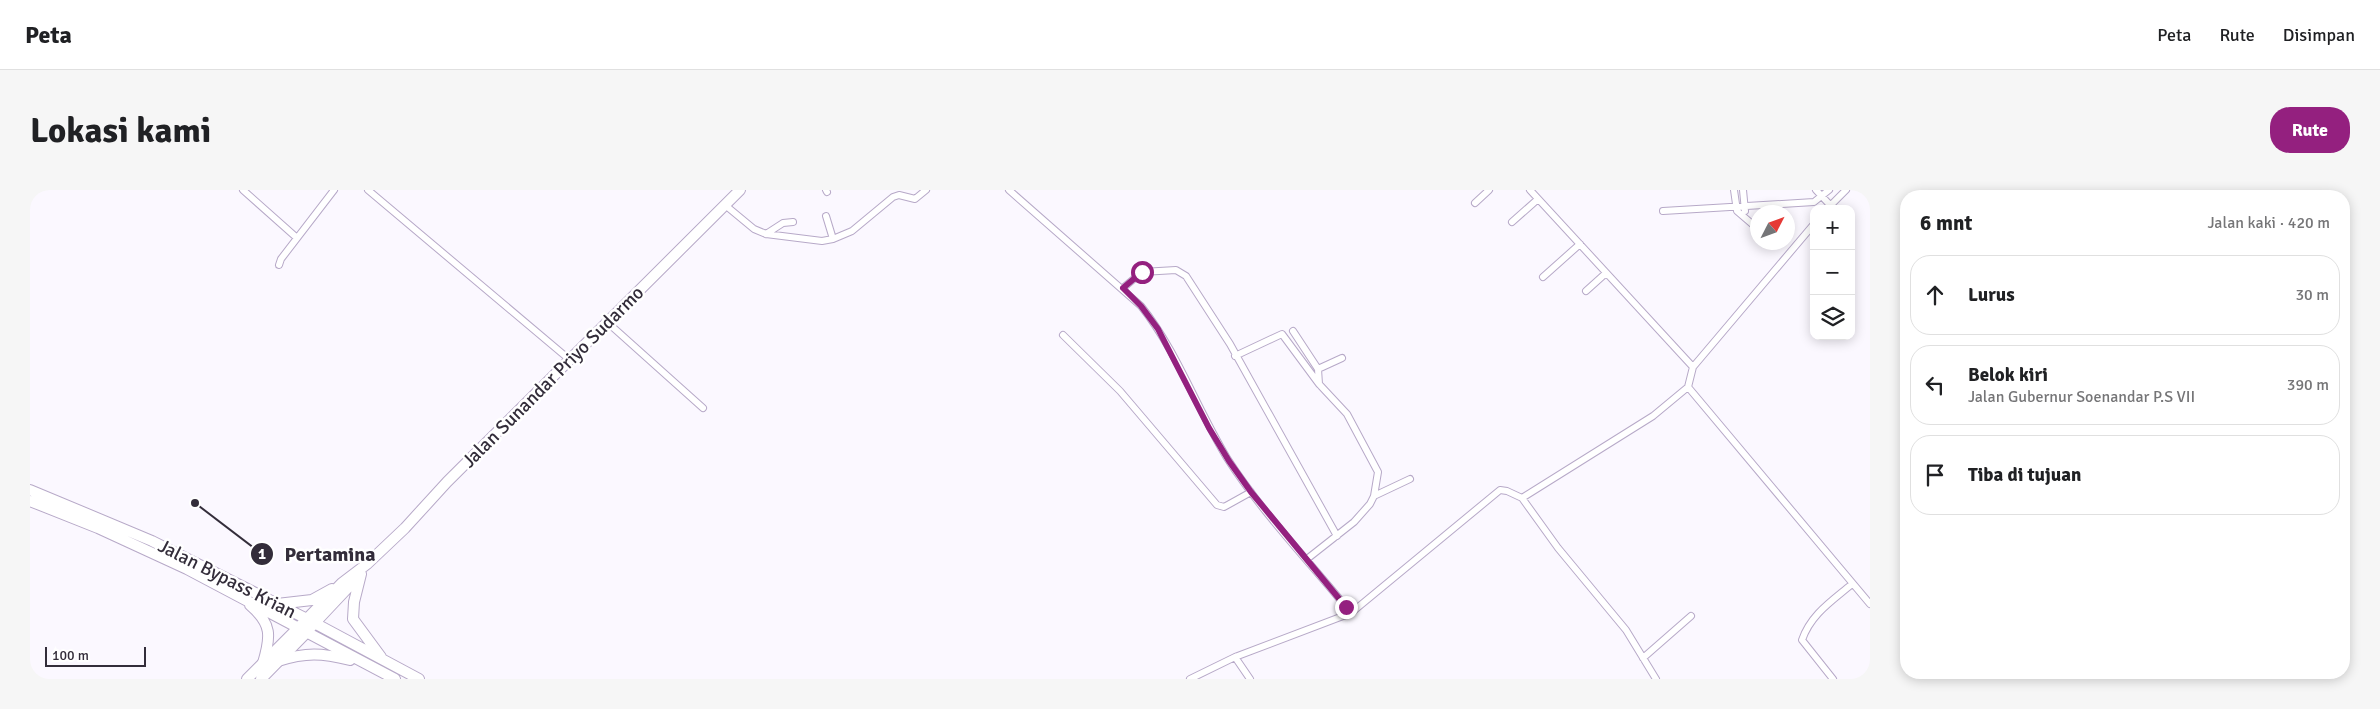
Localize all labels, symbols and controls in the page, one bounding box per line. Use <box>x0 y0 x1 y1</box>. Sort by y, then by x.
text: Peta <box>25 20 72 50</box>
text: Peta <box>2157 24 2191 46</box>
text: Rute <box>2219 24 2255 46</box>
text: Disimpan <box>2283 24 2355 46</box>
button: Rute <box>2270 107 2350 153</box>
text: Lokasi kami <box>30 109 211 152</box>
north arrow <box>1750 205 1795 250</box>
map controls <box>1810 205 1855 340</box>
button: + <box>1810 205 1855 250</box>
text: 6 mnt <box>1920 210 1972 236</box>
text: Jalan kaki · 420 m <box>2208 213 2330 233</box>
button: − <box>1810 250 1855 295</box>
route start <box>1131 261 1154 284</box>
street label: Jalan Sunandar Priyo Sudarmo <box>457 281 649 473</box>
icon: ahead <box>1921 281 1949 309</box>
text: Lurus <box>1968 283 2015 307</box>
text: 30 m <box>2295 285 2329 305</box>
button: layers <box>1810 295 1855 340</box>
text: Belok kiri <box>1968 363 2048 387</box>
icon: left <box>1921 371 1949 399</box>
text: 390 m <box>2287 375 2329 395</box>
text: Jalan Gubernur Soenandar P.S VII <box>1968 387 2195 407</box>
icon: arrive <box>1921 461 1949 489</box>
text: Tiba di tujuan <box>1968 463 2081 487</box>
street label: Jalan Bypass Krian <box>154 534 300 624</box>
callout: Pertamina <box>249 536 385 571</box>
text: Pertamina <box>284 542 376 567</box>
text: 1 <box>258 545 266 563</box>
route end <box>1335 596 1358 619</box>
scale bar <box>45 644 146 667</box>
text: 100 m <box>52 647 89 664</box>

